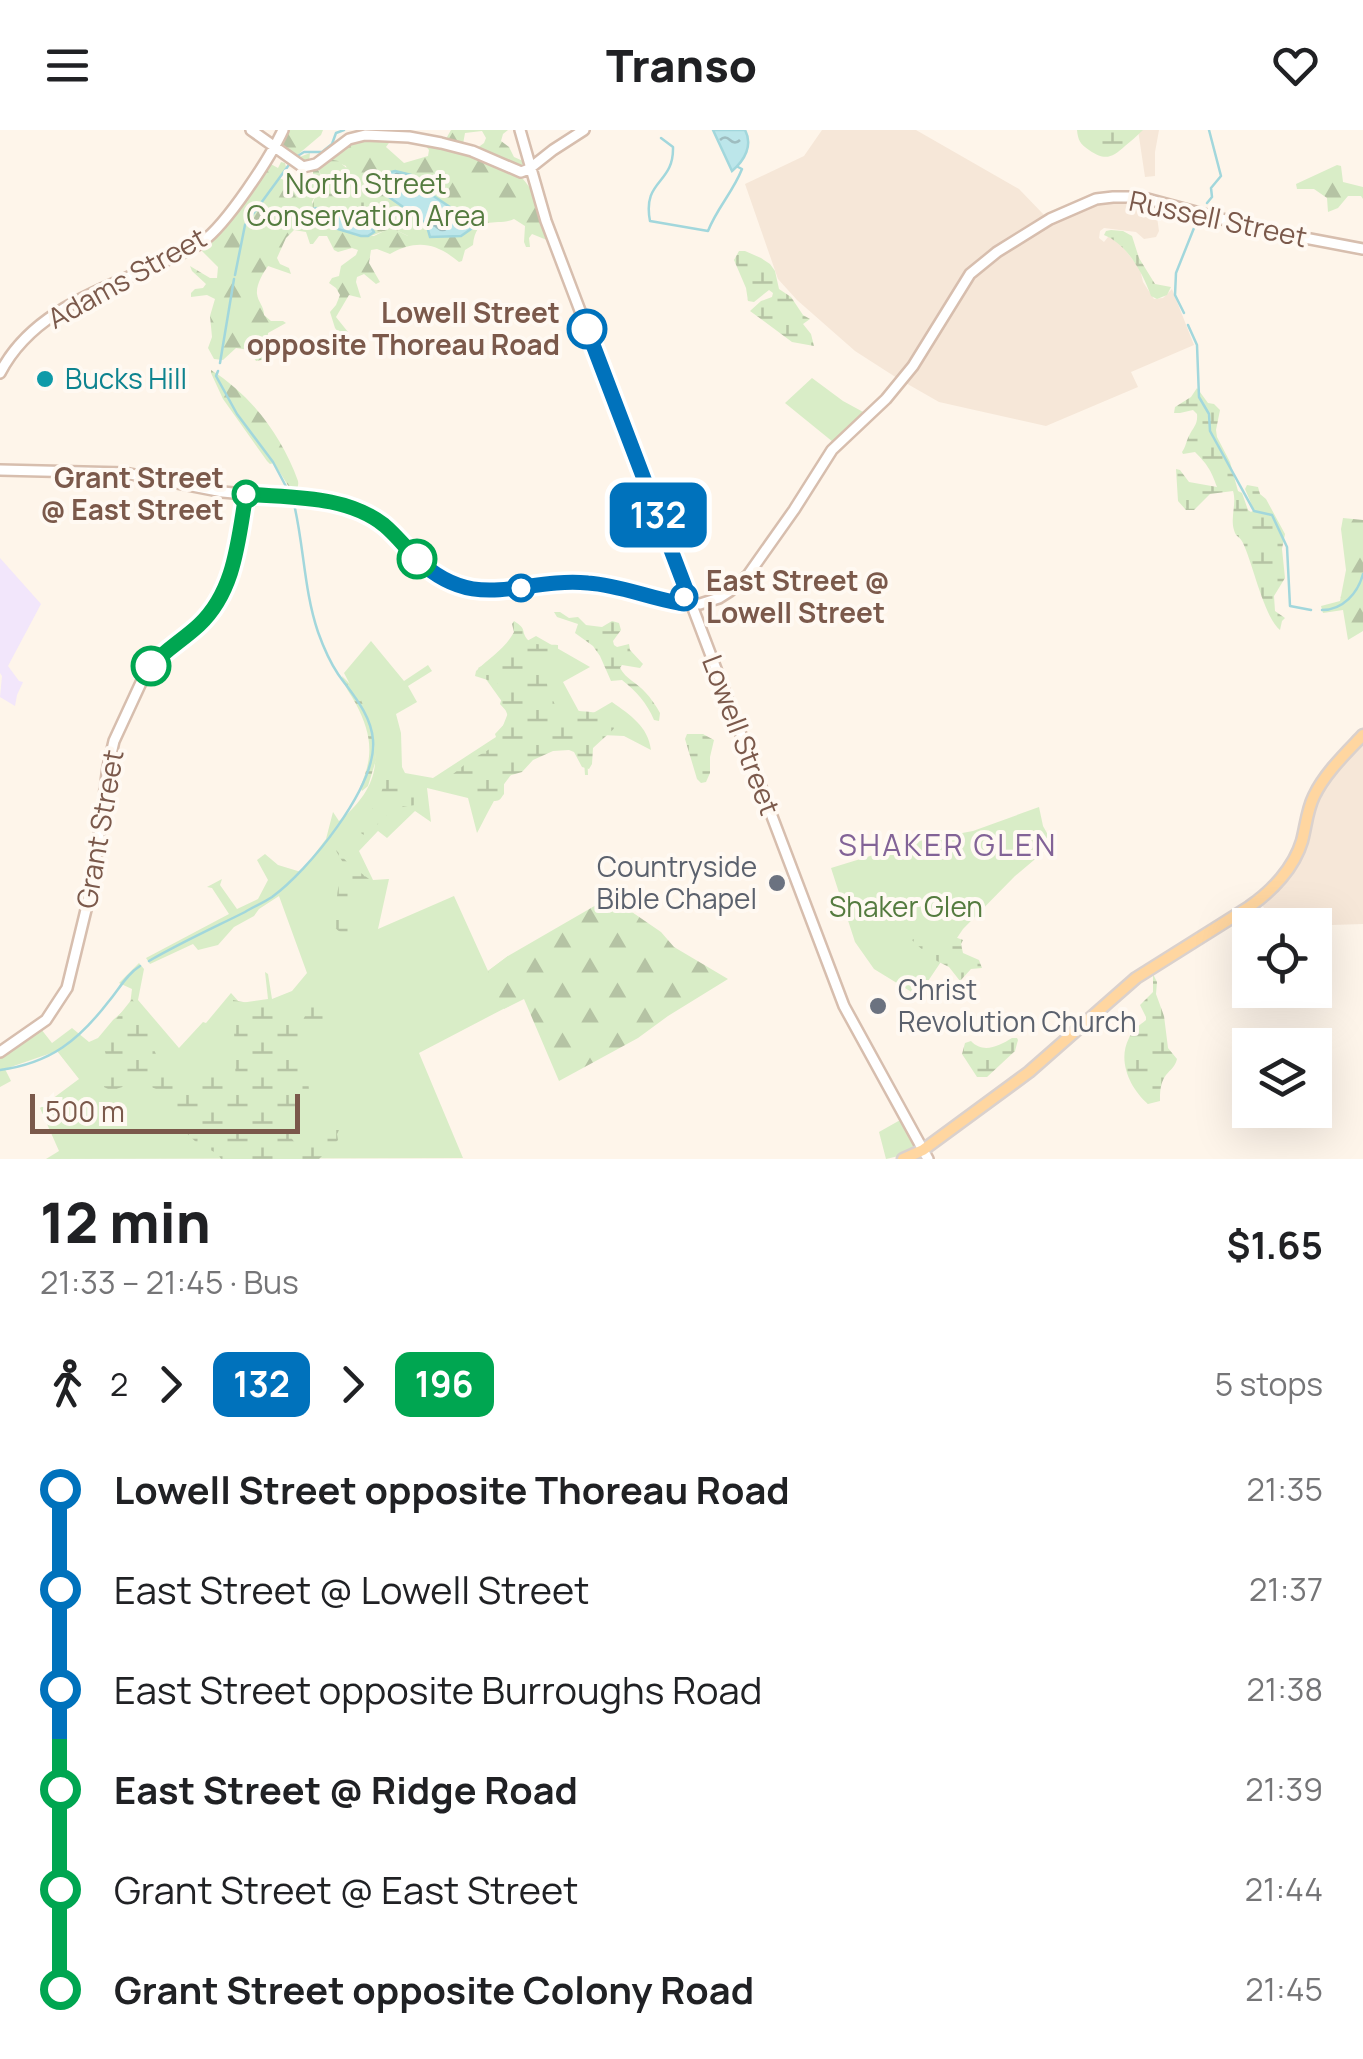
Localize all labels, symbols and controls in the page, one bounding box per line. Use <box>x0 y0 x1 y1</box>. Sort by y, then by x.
text: Transo <box>606 34 757 96</box>
icon: menu <box>40 38 95 93</box>
icon: heart <box>1268 38 1323 93</box>
park label: North Street Conservation Area <box>246 164 486 234</box>
street label: Russell Street <box>1126 181 1311 255</box>
street label: Adams Street <box>40 218 213 336</box>
place label: Lowell Street opposite Thoreau Road <box>247 293 560 363</box>
marker: Lowell Street opposite Thoreau Road <box>568 310 606 348</box>
place label: Bucks Hill <box>65 359 187 397</box>
marker: Bucks Hill <box>34 368 56 390</box>
place label: Grant Street @ East Street <box>40 458 224 528</box>
marker: Grant Street @ East Street <box>233 481 259 507</box>
line badge: 132 <box>600 482 716 548</box>
text: 132 <box>630 491 686 539</box>
unlabelled marker <box>398 540 436 578</box>
place label: East Street @ Lowell Street <box>706 561 890 631</box>
unlabelled marker <box>508 575 534 601</box>
marker: East Street @ Lowell Street <box>671 584 697 610</box>
unlabelled marker <box>132 647 170 685</box>
street label: Lowell Street <box>694 649 790 820</box>
street label: Grant Street <box>66 746 132 911</box>
district label: SHAKER GLEN <box>838 824 1058 865</box>
place label: Countryside Bible Chapel <box>597 847 757 917</box>
marker: Countryside Bible Chapel <box>766 872 788 894</box>
park label: Shaker Glen <box>829 887 983 925</box>
map controls <box>1232 908 1332 1128</box>
button: locate <box>1232 908 1332 1008</box>
place label: Christ Revolution Church <box>898 970 1137 1040</box>
marker: Christ Revolution Church <box>867 995 889 1017</box>
button: layers <box>1232 1028 1332 1128</box>
scale bar <box>30 1089 300 1134</box>
text: 500 m <box>45 1092 125 1130</box>
text: 12 min <box>40 1184 211 1260</box>
text: $1.65 <box>1227 1218 1323 1270</box>
text: 21:33 – 21:45 · Bus <box>40 1260 299 1304</box>
icon: walk <box>40 1357 95 1412</box>
icon: forward <box>143 1357 198 1412</box>
icon: forward <box>325 1357 380 1412</box>
text: 132 <box>233 1360 290 1408</box>
text: 196 <box>415 1360 474 1408</box>
text: 2 <box>110 1362 128 1406</box>
text: 5 stops <box>1215 1362 1323 1406</box>
text: Lowell Street opposite Thoreau Road <box>114 1463 790 1515</box>
text: 21:35 <box>1247 1467 1323 1511</box>
text: East Street @ Lowell Street <box>114 1563 589 1615</box>
text: 21:37 <box>1249 1567 1323 1611</box>
text: East Street opposite Burroughs Road <box>114 1663 762 1715</box>
text: 21:38 <box>1246 1667 1323 1711</box>
text: East Street @ Ridge Road <box>114 1763 578 1815</box>
text: 21:39 <box>1245 1767 1323 1811</box>
text: Grant Street @ East Street <box>114 1863 579 1915</box>
text: 21:44 <box>1245 1867 1323 1911</box>
text: Grant Street opposite Colony Road <box>114 1963 754 2015</box>
text: 21:45 <box>1245 1967 1323 2011</box>

